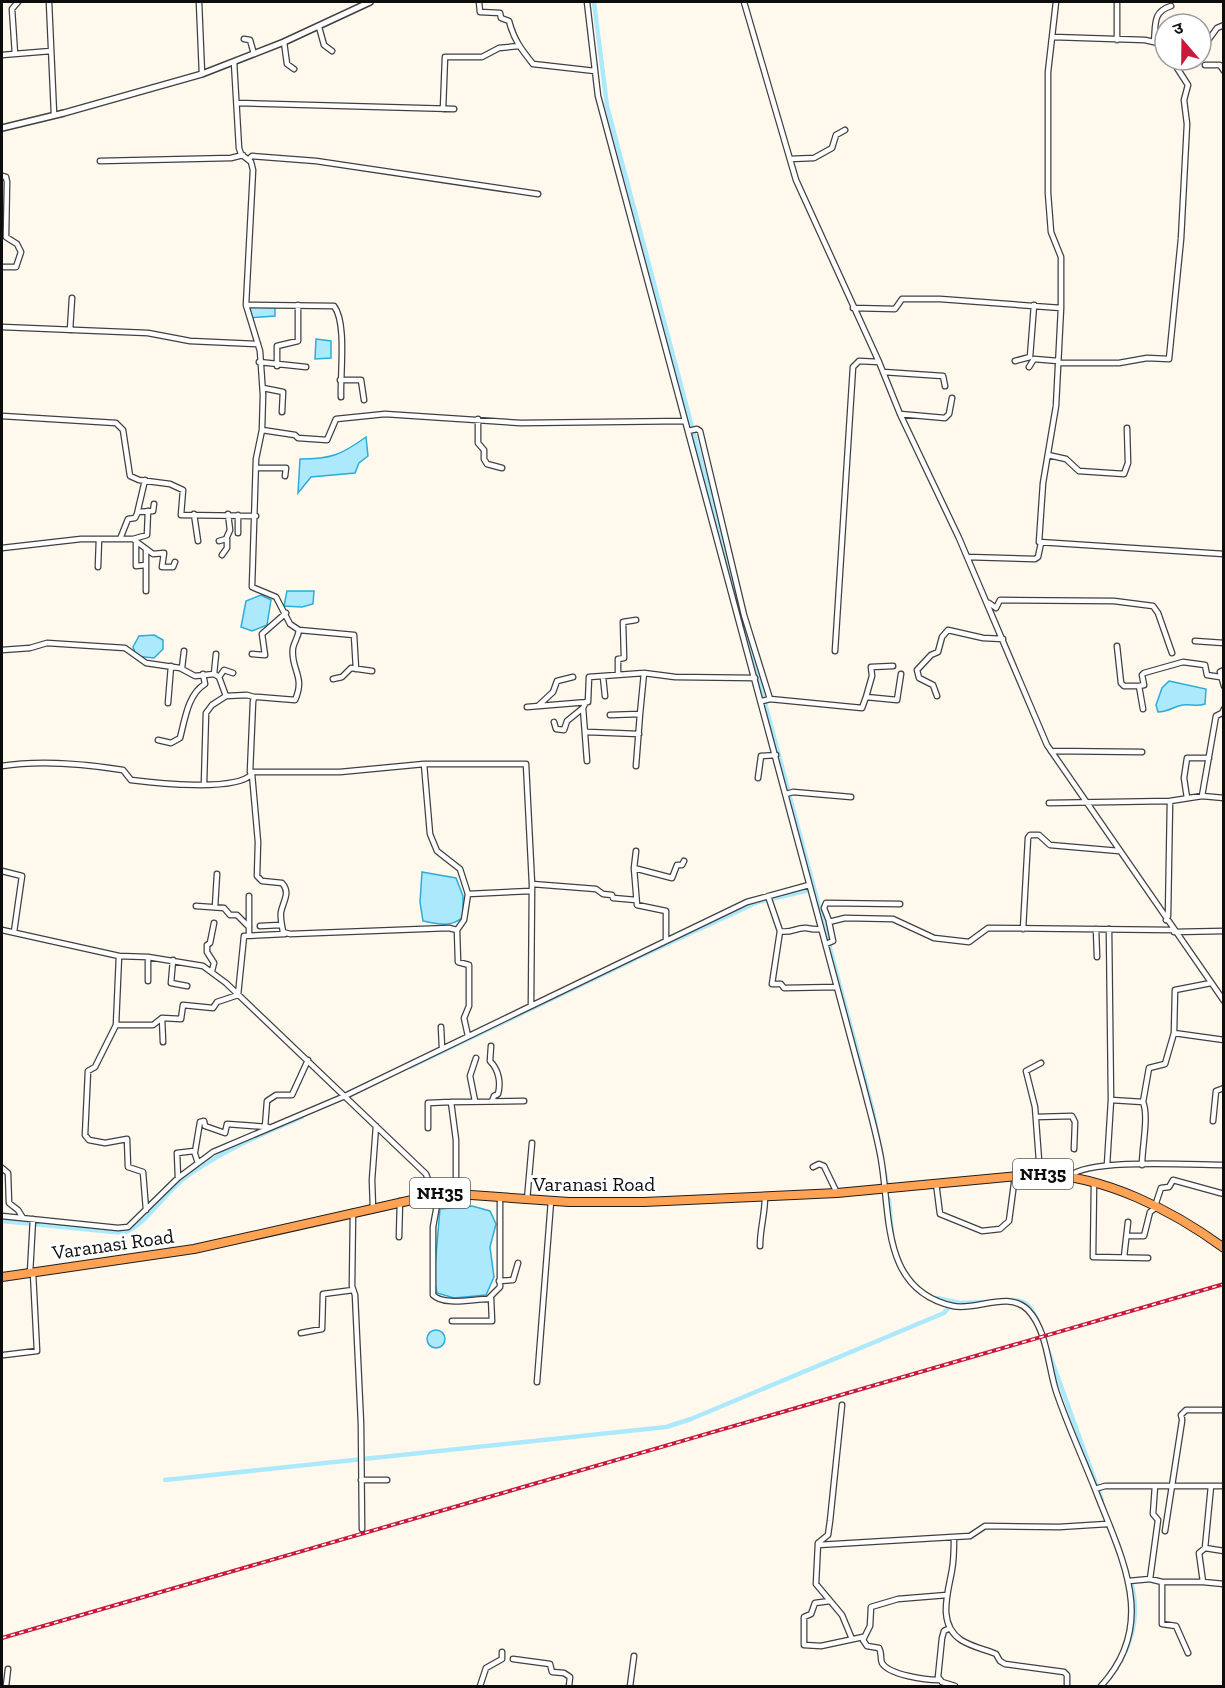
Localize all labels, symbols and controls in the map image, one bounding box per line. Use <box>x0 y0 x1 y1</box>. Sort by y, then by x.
north arrow <box>1153 12 1213 72</box>
text: उ <box>1170 18 1186 39</box>
road number: NH35 <box>1013 1159 1073 1189</box>
street label: Varanasi Road <box>532 1172 655 1196</box>
road number: NH35 <box>410 1178 470 1208</box>
street label: Varanasi Road <box>50 1224 175 1265</box>

